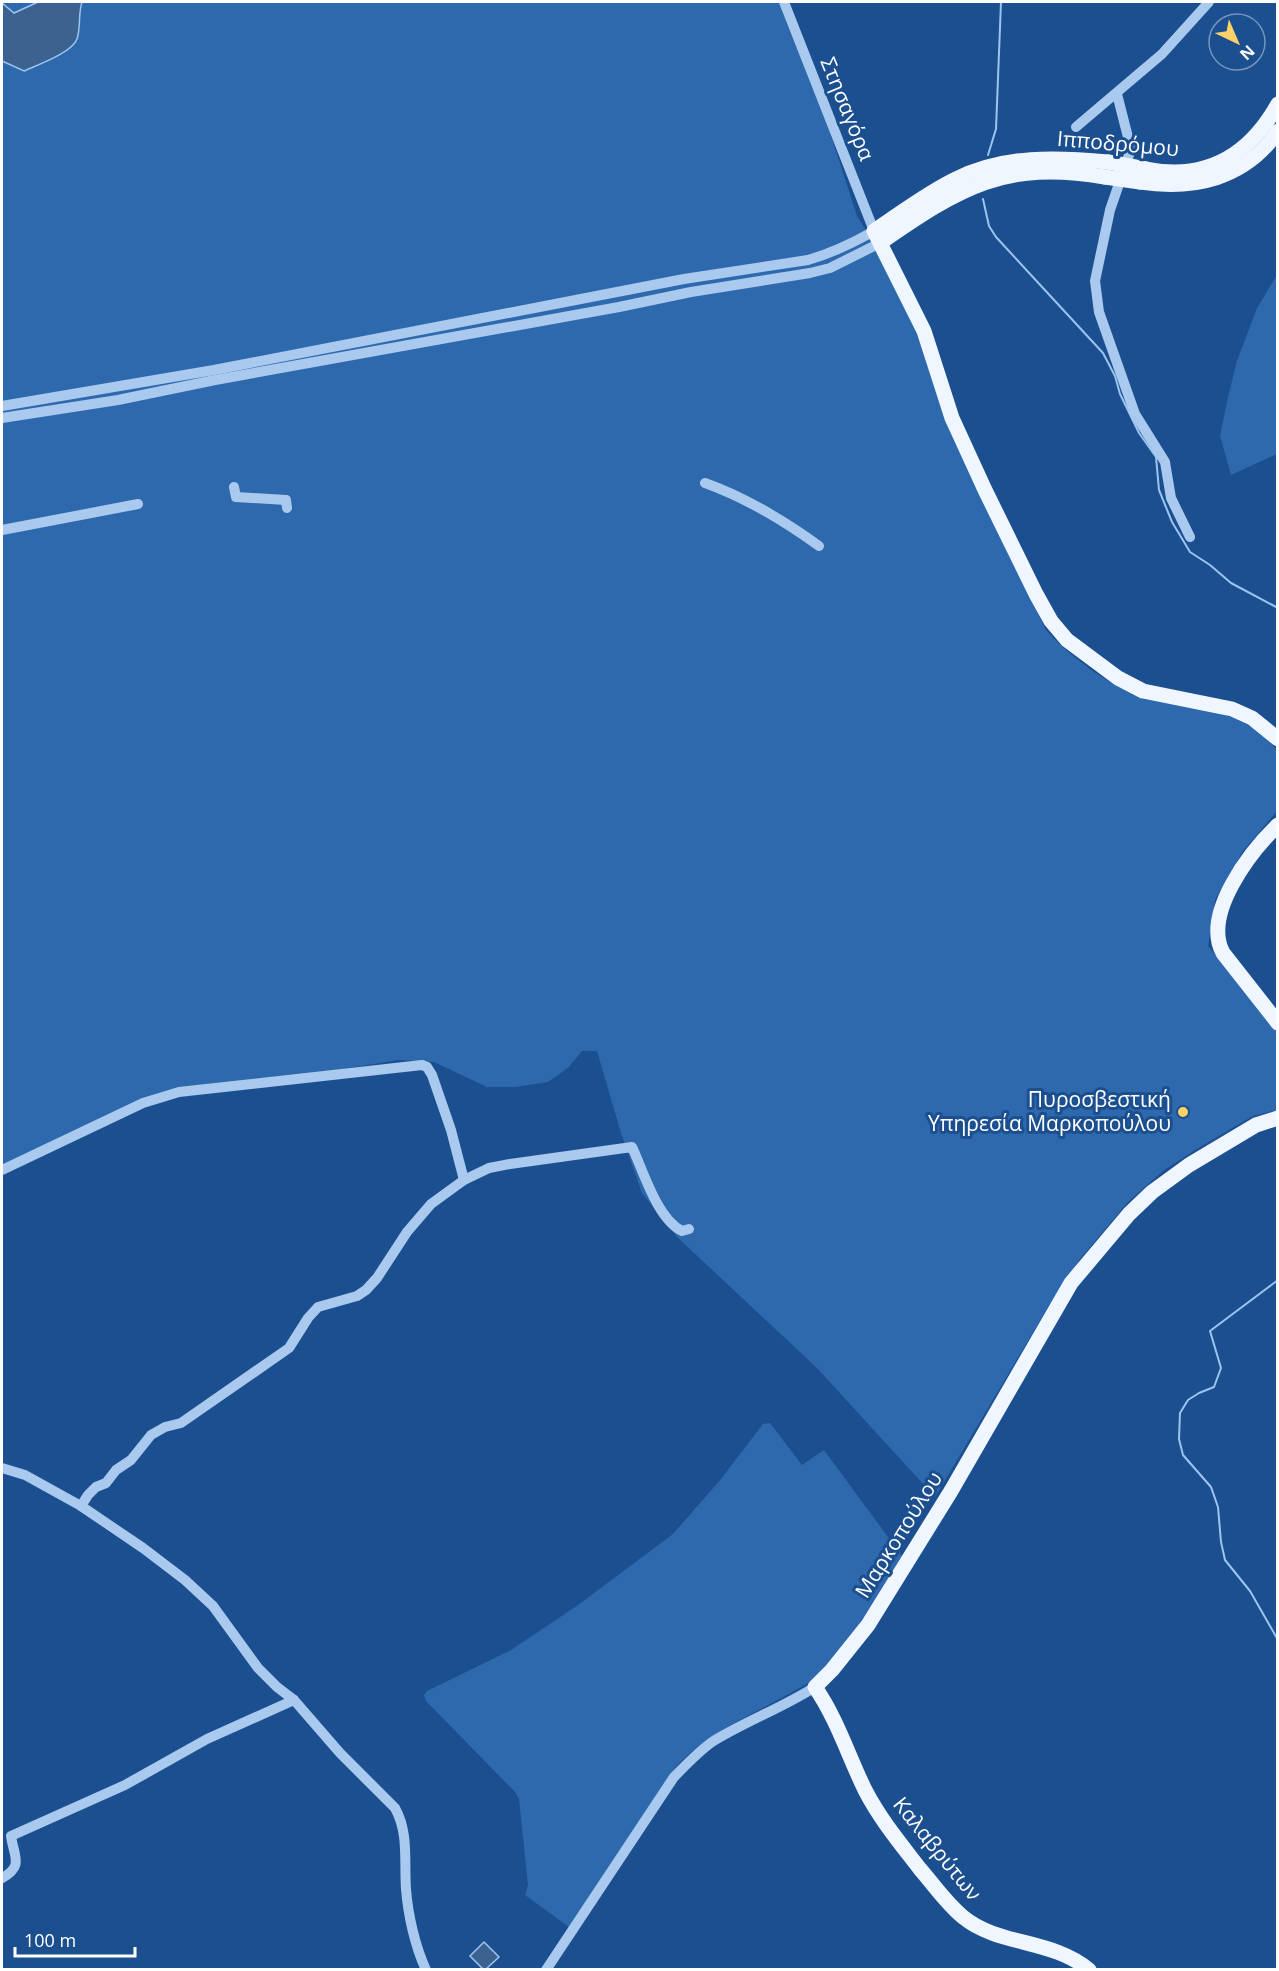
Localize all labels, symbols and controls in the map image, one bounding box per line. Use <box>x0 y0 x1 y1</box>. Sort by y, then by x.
north arrow <box>1207 12 1267 72</box>
text: N <box>1235 40 1260 65</box>
street label: Στησαγόρα <box>814 53 881 165</box>
street label: Ιπποδρόμου <box>1056 124 1180 162</box>
place label: Πυροσβεστική Υπηρεσία Μαρκοπούλου <box>928 1085 1171 1137</box>
marker: Πυροσβεστική Υπηρεσία Μαρκοπούλου <box>1176 1105 1190 1119</box>
street label: Μαρκοπούλου <box>848 1466 948 1603</box>
street label: Καλαβρύτων <box>887 1791 988 1906</box>
scale bar <box>15 1920 135 1958</box>
text: 100 m <box>24 1928 76 1952</box>

